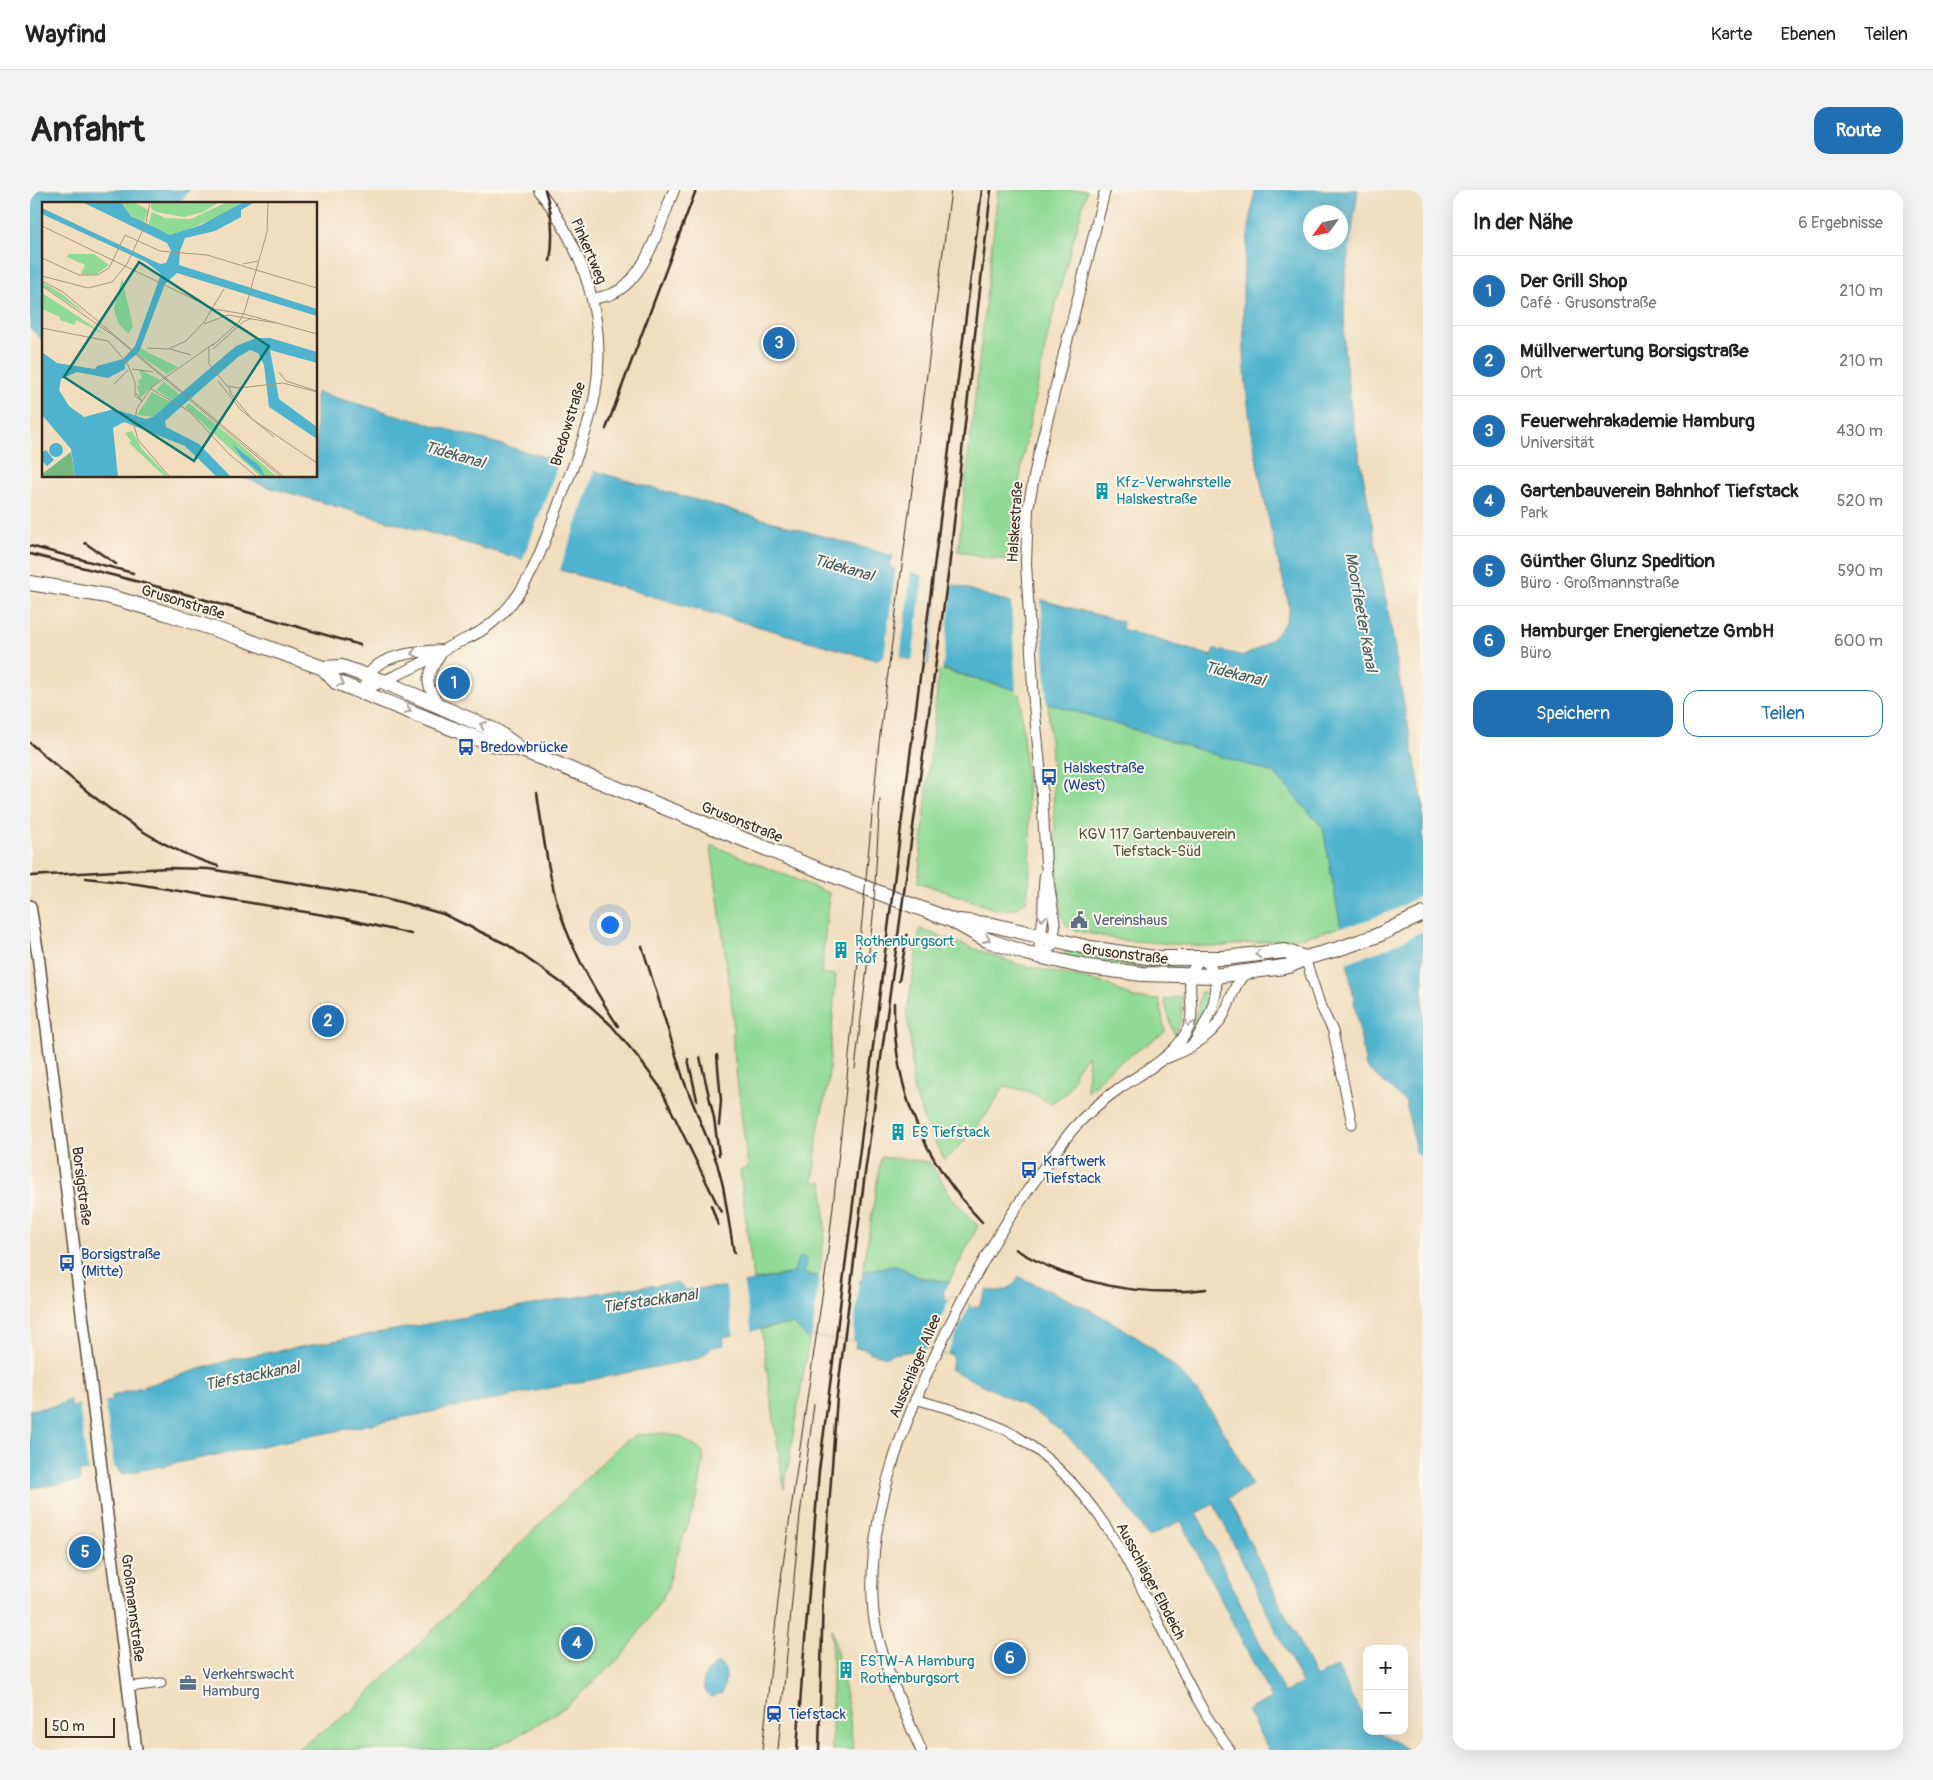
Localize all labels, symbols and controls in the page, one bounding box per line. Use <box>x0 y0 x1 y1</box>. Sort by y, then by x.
text: Wayfind <box>25 20 106 49</box>
text: Karte <box>1711 23 1752 46</box>
text: Ebenen <box>1780 23 1836 46</box>
text: Teilen <box>1864 23 1908 46</box>
button: Route <box>1814 107 1903 154</box>
text: Anfahrt <box>30 108 145 152</box>
inset map <box>42 202 318 478</box>
north arrow <box>1303 205 1348 250</box>
text: In der Nähe <box>1473 209 1573 236</box>
text: 6 Ergebnisse <box>1798 213 1883 233</box>
street label: Pinkertweg <box>566 216 611 287</box>
text: Der Grill Shop <box>1520 269 1627 293</box>
text: 1 <box>1486 281 1492 301</box>
text: 210 m <box>1839 281 1883 301</box>
text: Café · Grusonstraße <box>1520 293 1656 313</box>
pin: 3 <box>763 324 795 362</box>
text: Müllverwertung Borsigstraße <box>1520 339 1749 363</box>
text: 2 <box>1485 351 1493 371</box>
text: 210 m <box>1839 351 1883 371</box>
text: Ort <box>1520 363 1542 383</box>
street label: Bredowstraße <box>547 379 590 468</box>
text: Feuerwehrakademie Hamburg <box>1520 409 1755 433</box>
text: 3 <box>1485 421 1493 441</box>
text: 430 m <box>1836 421 1883 441</box>
text: Universität <box>1520 433 1594 453</box>
water label: Tidekanal <box>422 437 489 474</box>
place label: Kfz-Verwahrstelle Halskestraße <box>1116 473 1232 509</box>
text: Gartenbauverein Bahnhof Tiefstack <box>1520 479 1798 503</box>
street label: Halskestraße <box>1003 480 1028 563</box>
building icon: Kfz-Verwahrstelle Halskestraße <box>1092 481 1112 501</box>
text: 4 <box>1484 491 1494 511</box>
text: 520 m <box>1837 491 1883 511</box>
text: Park <box>1520 503 1548 523</box>
text: Günther Glunz Spedition <box>1520 549 1715 573</box>
water label: Tidekanal <box>811 550 878 587</box>
water label: Moorfleeter Kanal <box>1341 551 1382 676</box>
text: 5 <box>1485 561 1493 581</box>
text: 590 m <box>1837 561 1883 581</box>
text: Büro · Großmannstraße <box>1520 573 1679 593</box>
street label: Grusonstraße <box>139 581 227 624</box>
text: Hamburger Energienetze GmbH <box>1520 619 1774 643</box>
text: 6 <box>1484 631 1494 651</box>
text: 600 m <box>1834 631 1883 651</box>
text: Büro <box>1520 643 1551 663</box>
one-way arrow <box>409 647 418 658</box>
water label: Tidekanal <box>1202 657 1269 692</box>
pin: 1 <box>438 664 470 702</box>
one-way arrow <box>335 677 344 687</box>
button: Speichern <box>1473 690 1673 737</box>
button: Teilen <box>1683 690 1883 737</box>
one-way arrow <box>403 704 412 714</box>
one-way arrow <box>479 721 488 731</box>
bus stop icon: Bredowbrücke <box>456 737 476 757</box>
place label: Bredowbrücke <box>480 738 568 757</box>
place label: Halskestraße (West) <box>1063 759 1145 795</box>
bus stop icon: Halskestraße (West) <box>1039 767 1059 787</box>
street label: Grusonstraße <box>698 797 786 848</box>
park label: KGV 117 Gartenbauverein Tiefstack-Süd <box>1078 825 1236 861</box>
public building icon: Vereinshaus <box>1069 910 1089 930</box>
place label: Vereinshaus <box>1093 911 1168 930</box>
your location <box>597 912 623 938</box>
one-way arrow <box>1037 914 1048 922</box>
place label: Rothenburgsort Rof <box>855 932 955 968</box>
one-way arrow <box>982 933 991 944</box>
building icon: Rothenburgsort Rof <box>831 940 851 960</box>
street label: Grusonstraße <box>1081 940 1170 969</box>
one-way arrow <box>1253 948 1261 959</box>
pin: 2 <box>312 1002 344 1040</box>
one-way arrow <box>1184 1018 1194 1027</box>
building icon: ES Tiefstack <box>888 1122 908 1142</box>
place label: ES Tiefstack <box>912 1123 991 1142</box>
street label: Borsigstraße <box>67 1145 96 1227</box>
place label: Kraftwerk Tiefstack <box>1043 1152 1106 1188</box>
bus stop icon: Kraftwerk Tiefstack <box>1019 1160 1039 1180</box>
place label: Borsigstraße (Mitte) <box>81 1245 161 1281</box>
bus stop icon: Borsigstraße (Mitte) <box>57 1253 77 1273</box>
water label: Tiefstackkanal <box>601 1284 701 1318</box>
street label: Ausschläger Allee <box>885 1311 946 1421</box>
water label: Tiefstackkanal <box>203 1357 303 1395</box>
street label: Ausschläger Elbdeich <box>1112 1519 1189 1643</box>
pin: 5 <box>69 1533 101 1571</box>
street label: Großmannstraße <box>116 1553 149 1664</box>
pin: 4 <box>561 1624 593 1662</box>
pin: 6 <box>994 1639 1026 1677</box>
map controls <box>1363 1645 1408 1735</box>
button: + <box>1363 1645 1408 1690</box>
place label: ESTW-A Hamburg Rothenburgsort <box>860 1652 975 1688</box>
building icon: ESTW-A Hamburg Rothenburgsort <box>836 1660 856 1680</box>
place label: Verkehrswacht Hamburg <box>202 1665 295 1701</box>
office icon: Verkehrswacht Hamburg <box>178 1673 198 1693</box>
button: − <box>1363 1690 1408 1735</box>
station icon: Tiefstack <box>764 1704 784 1724</box>
place label: Tiefstack <box>788 1705 847 1724</box>
scale bar <box>45 1715 115 1738</box>
text: 50 m <box>52 1718 85 1735</box>

